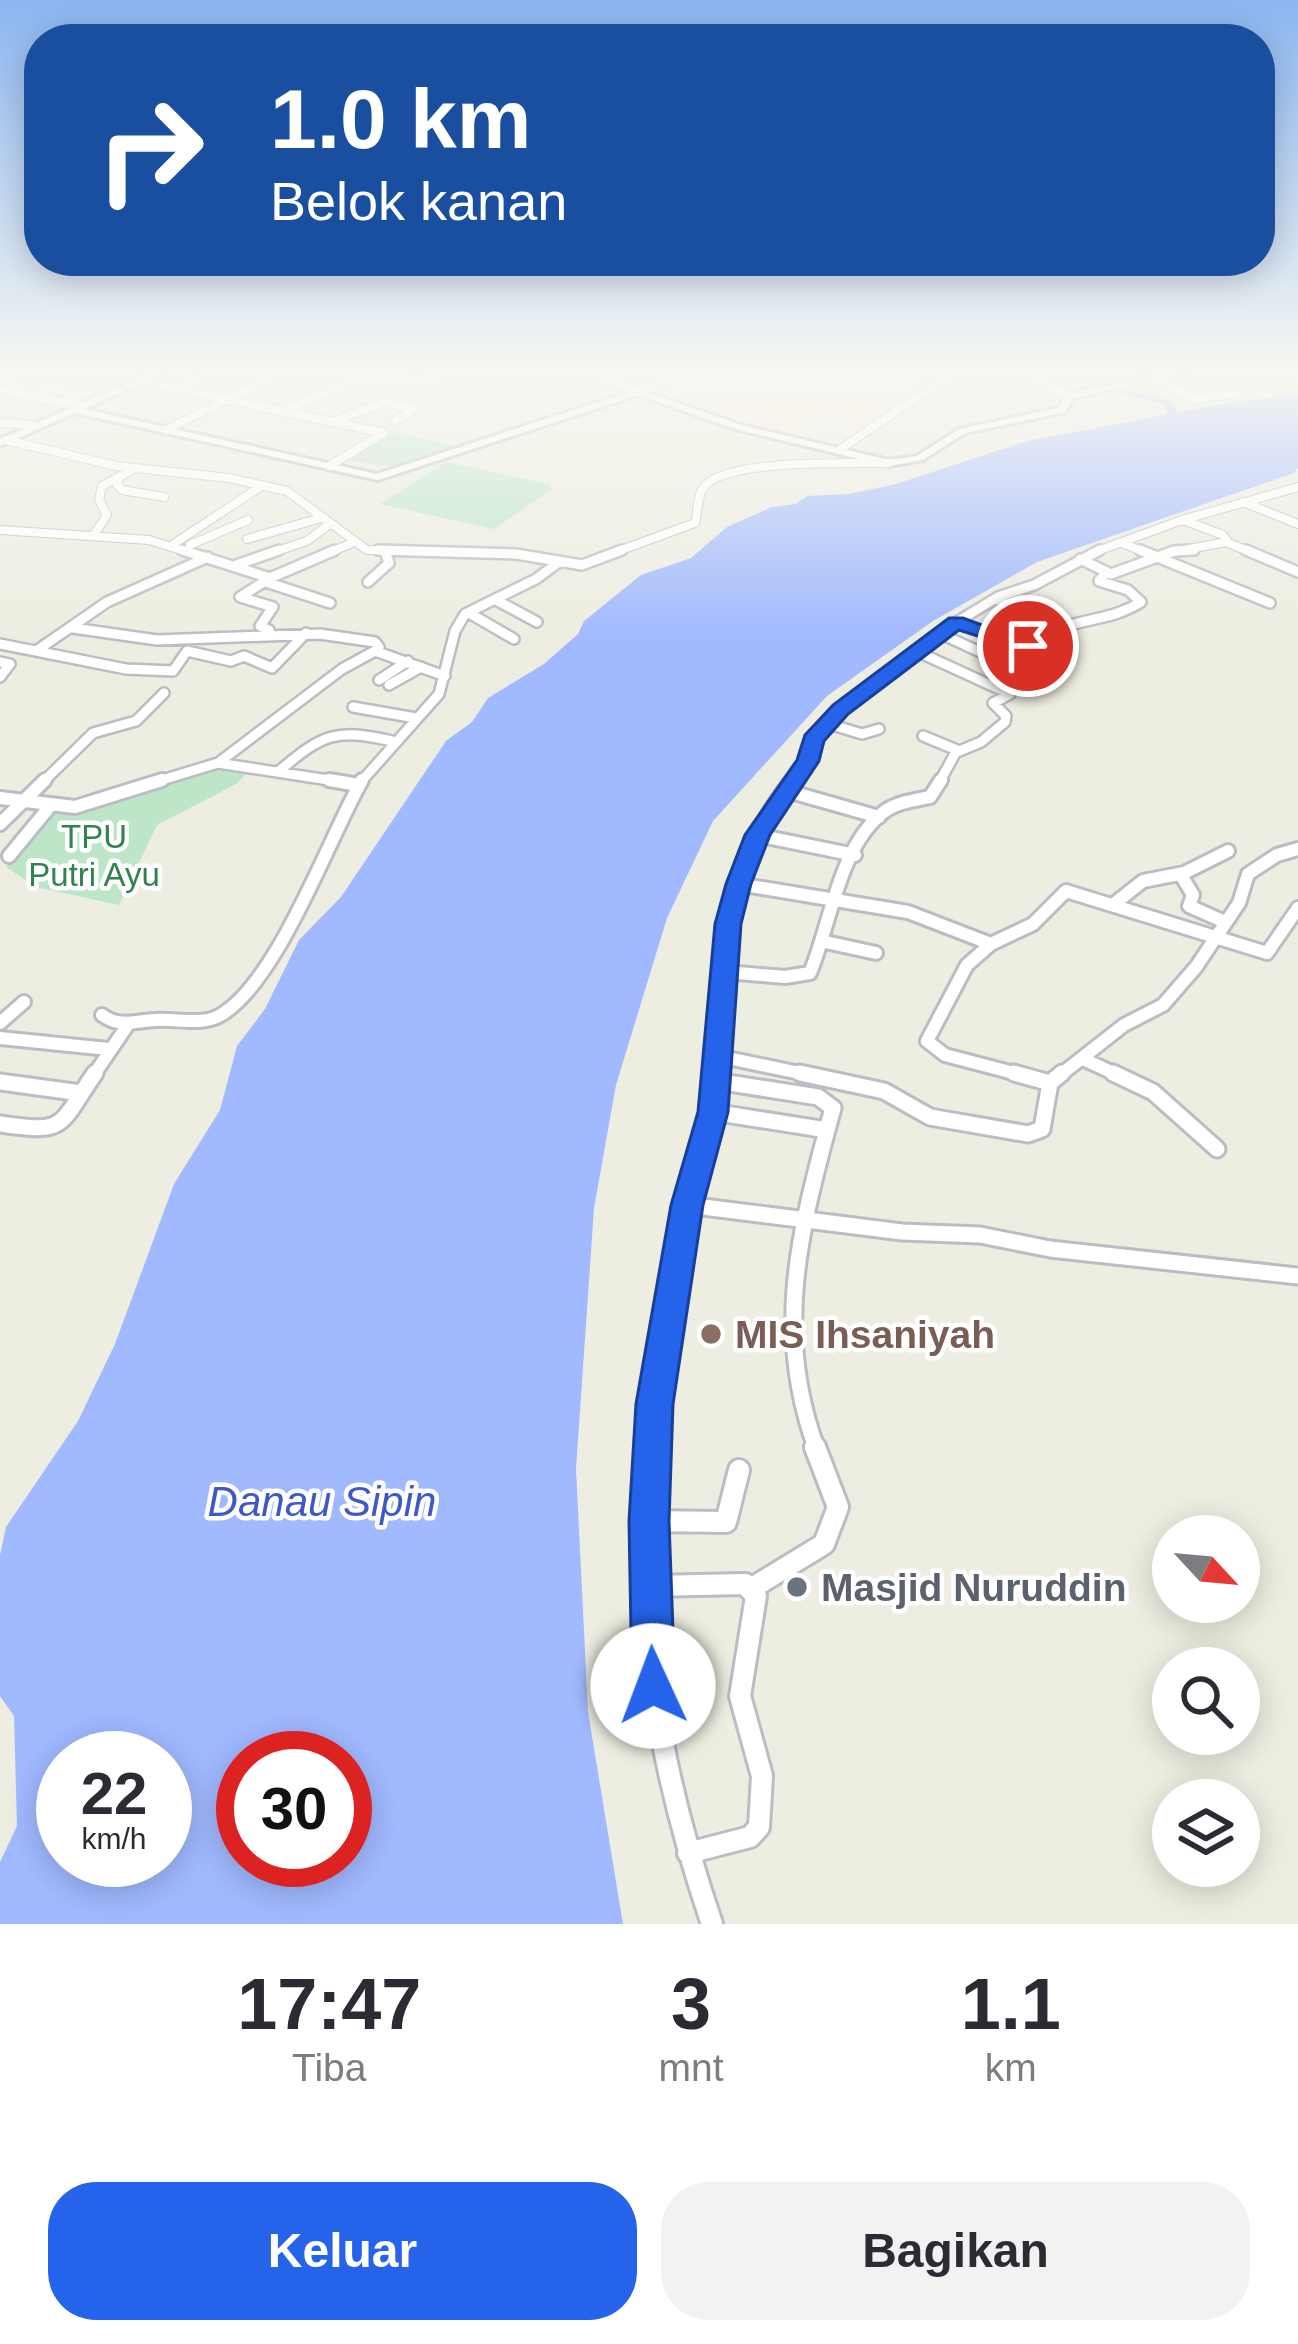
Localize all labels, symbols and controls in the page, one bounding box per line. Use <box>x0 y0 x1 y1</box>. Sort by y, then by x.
icon: right <box>72 72 228 228</box>
text: 1.0 km <box>270 72 532 166</box>
text: Belok kanan <box>270 171 567 231</box>
pin <box>977 595 1079 697</box>
icon: arrive <box>995 613 1061 679</box>
park label: TPU Putri Ayu <box>28 818 160 893</box>
place label: MIS Ihsaniyah <box>735 1313 995 1356</box>
marker: MIS Ihsaniyah <box>698 1321 724 1347</box>
water label: Danau Sipin <box>208 1478 436 1525</box>
north arrow <box>1152 1515 1260 1623</box>
map controls <box>1152 1515 1260 1887</box>
place label: Masjid Nuruddin <box>821 1566 1127 1609</box>
marker: Masjid Nuruddin <box>784 1574 810 1600</box>
position arrow <box>590 1623 716 1749</box>
button: search <box>1152 1647 1260 1755</box>
speed limit sign: 30 <box>216 1731 372 1887</box>
text: 22 <box>81 1760 147 1827</box>
button: layers <box>1152 1779 1260 1887</box>
text: km/h <box>81 1822 147 1855</box>
text: 17:47 <box>237 1964 421 2044</box>
text: 3 <box>671 1964 711 2044</box>
text: 1.1 <box>961 1964 1061 2044</box>
text: Tiba <box>292 2046 366 2089</box>
text: mnt <box>659 2046 724 2089</box>
text: km <box>985 2046 1037 2089</box>
button: Keluar <box>48 2182 637 2320</box>
button: Bagikan <box>661 2182 1250 2320</box>

